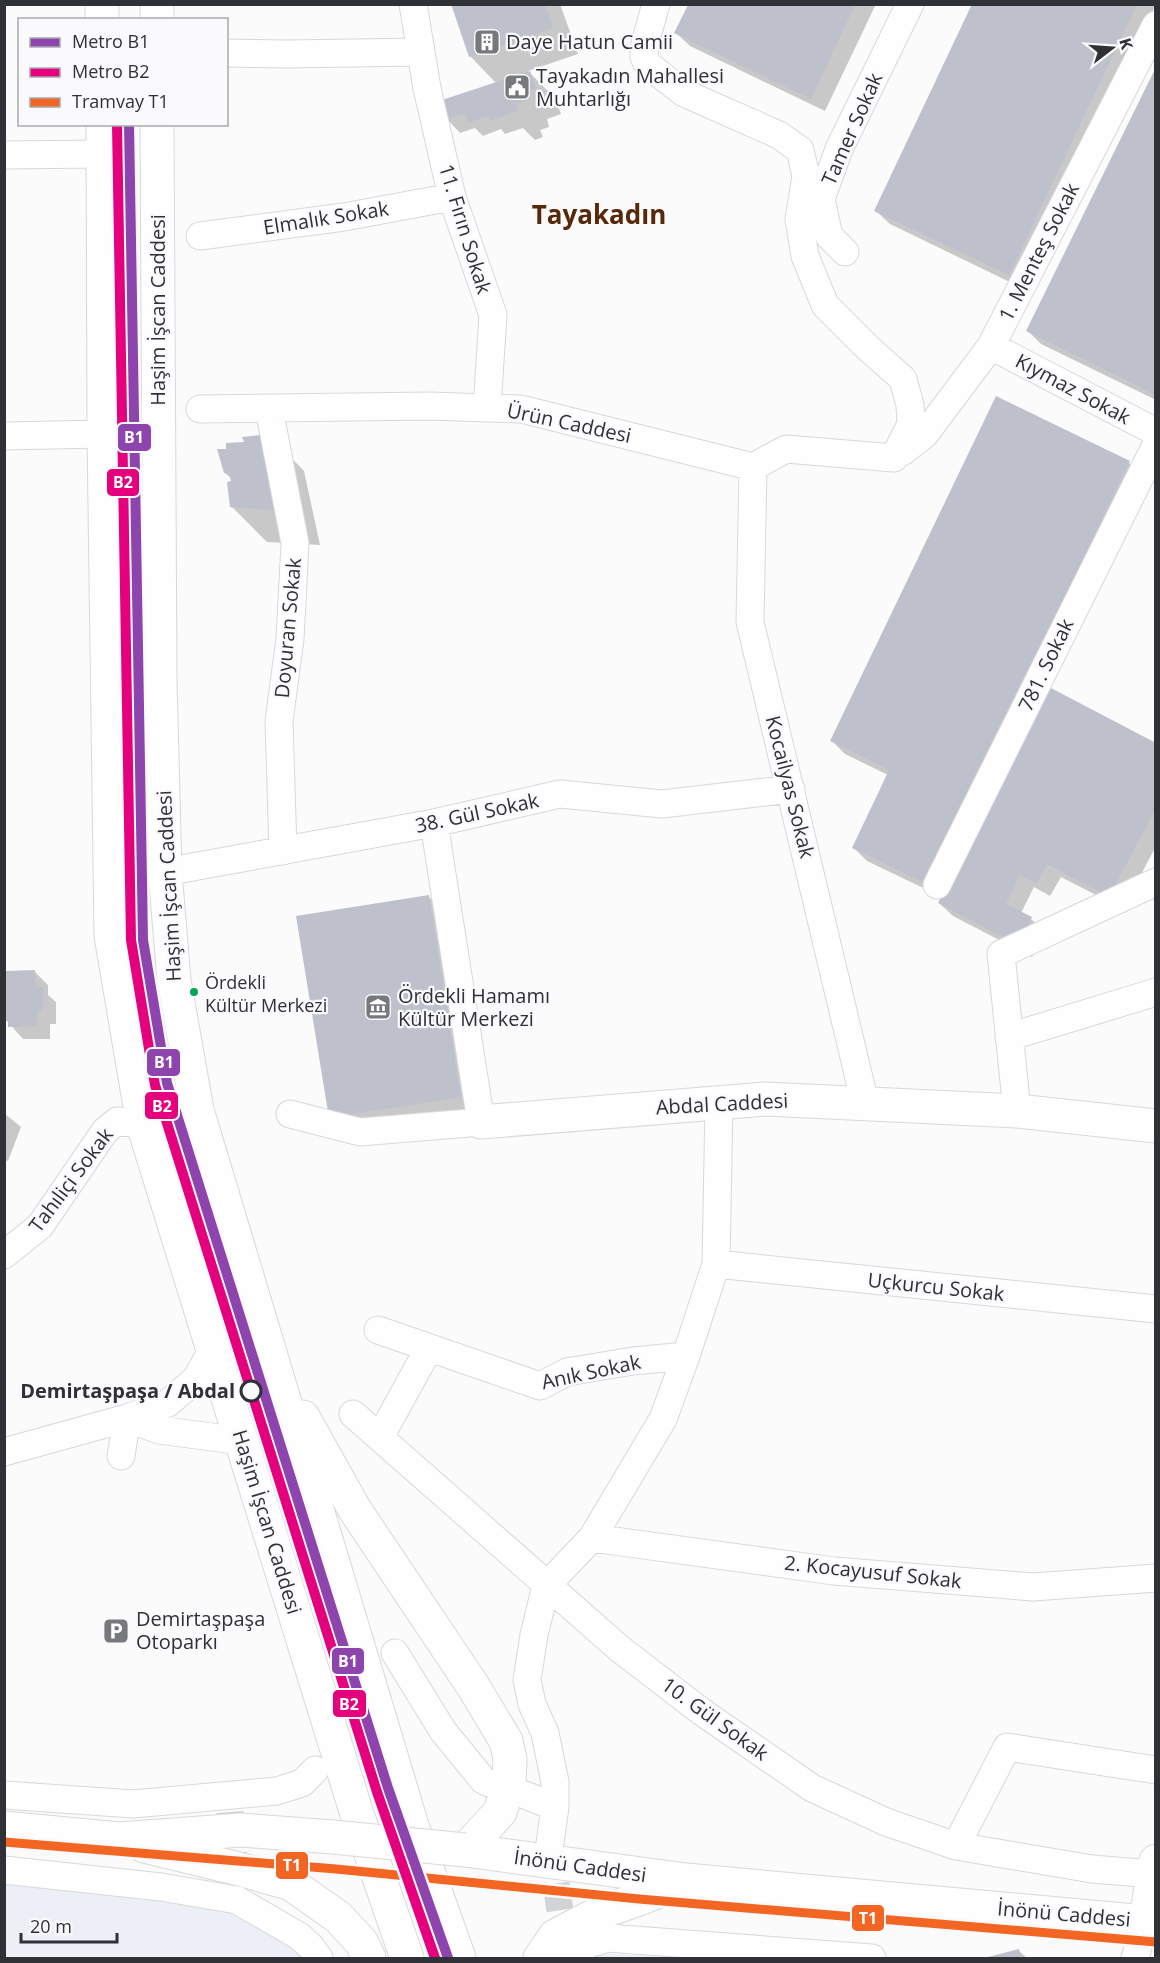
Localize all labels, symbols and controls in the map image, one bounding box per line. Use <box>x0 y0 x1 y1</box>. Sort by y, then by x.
legend <box>18 18 228 126</box>
north arrow <box>1082 18 1142 78</box>
building icon: Daye Hatun Camii <box>472 27 502 57</box>
place label: Daye Hatun Camii <box>506 28 673 55</box>
text: Metro B1 <box>72 29 150 53</box>
text: K <box>1114 35 1139 52</box>
text: Metro B2 <box>72 59 150 83</box>
place label: Tayakadın Mahallesi Muhtarlığı <box>536 62 724 112</box>
street label: Tamer Sokak <box>815 68 889 189</box>
public building icon: Tayakadın Mahallesi Muhtarlığı <box>502 72 532 102</box>
text: Tramvay T1 <box>72 89 169 113</box>
street label: 11. Fırın Sokak <box>433 161 498 298</box>
street label: 1. Menteş Sokak <box>992 178 1085 325</box>
street label: Elmalık Sokak <box>261 194 391 241</box>
district label: Tayakadın <box>532 196 666 232</box>
street label: Haşim İşcan Caddesi <box>144 214 171 406</box>
street label: Kıymaz Sokak <box>1011 347 1136 430</box>
street label: Ürün Caddesi <box>504 396 634 449</box>
line badge: B1 <box>117 423 152 452</box>
text: B1 <box>124 426 144 448</box>
line badge: B2 <box>106 468 140 497</box>
text: B2 <box>113 471 133 493</box>
street label: Doyuran Sokak <box>268 556 307 699</box>
street label: 781. Sokak <box>1012 614 1080 716</box>
street label: Kocailyas Sokak <box>760 713 821 861</box>
street label: 38. Gül Sokak <box>413 786 542 839</box>
street label: Haşim İşcan Caddesi <box>150 790 187 982</box>
place label: Ördekli Kültür Merkezi <box>205 970 327 1017</box>
place label: Ördekli Hamamı Kültür Merkezi <box>398 982 550 1032</box>
marker: Ördekli Kültür Merkezi <box>188 986 200 998</box>
museum icon: Ördekli Hamamı Kültür Merkezi <box>363 992 393 1022</box>
line badge: B1 <box>146 1048 181 1077</box>
text: B1 <box>154 1051 174 1073</box>
street label: Abdal Caddesi <box>655 1087 789 1120</box>
line badge: B2 <box>144 1091 179 1120</box>
text: B2 <box>152 1095 172 1117</box>
street label: Tahıliçi Sokak <box>22 1121 119 1238</box>
street label: Uçkurcu Sokak <box>866 1266 1006 1307</box>
street label: Anık Sokak <box>539 1348 643 1395</box>
place label: Demirtaşpaşa / Abdal <box>20 1377 235 1404</box>
marker: Demirtaşpaşa / Abdal <box>240 1380 262 1402</box>
street label: Haşim İşcan Caddesi <box>227 1426 308 1617</box>
street label: 2. Kocayusuf Sokak <box>783 1549 963 1594</box>
place label: Demirtaşpaşa Otoparkı <box>136 1605 265 1655</box>
parking icon: Demirtaşpaşa Otoparkı <box>101 1616 131 1646</box>
line badge: B1 <box>331 1647 365 1675</box>
text: B1 <box>338 1650 358 1672</box>
street label: 10. Gül Sokak <box>657 1671 774 1767</box>
line badge: B2 <box>332 1689 367 1718</box>
text: B2 <box>339 1693 359 1715</box>
street label: İnönü Caddesi <box>512 1843 648 1888</box>
line badge: T1 <box>275 1851 309 1880</box>
text: T1 <box>283 1854 301 1876</box>
street label: İnönü Caddesi <box>996 1894 1132 1933</box>
line badge: T1 <box>851 1904 885 1932</box>
scale bar <box>21 1906 117 1944</box>
text: T1 <box>859 1907 877 1929</box>
text: 20 m <box>30 1914 72 1938</box>

